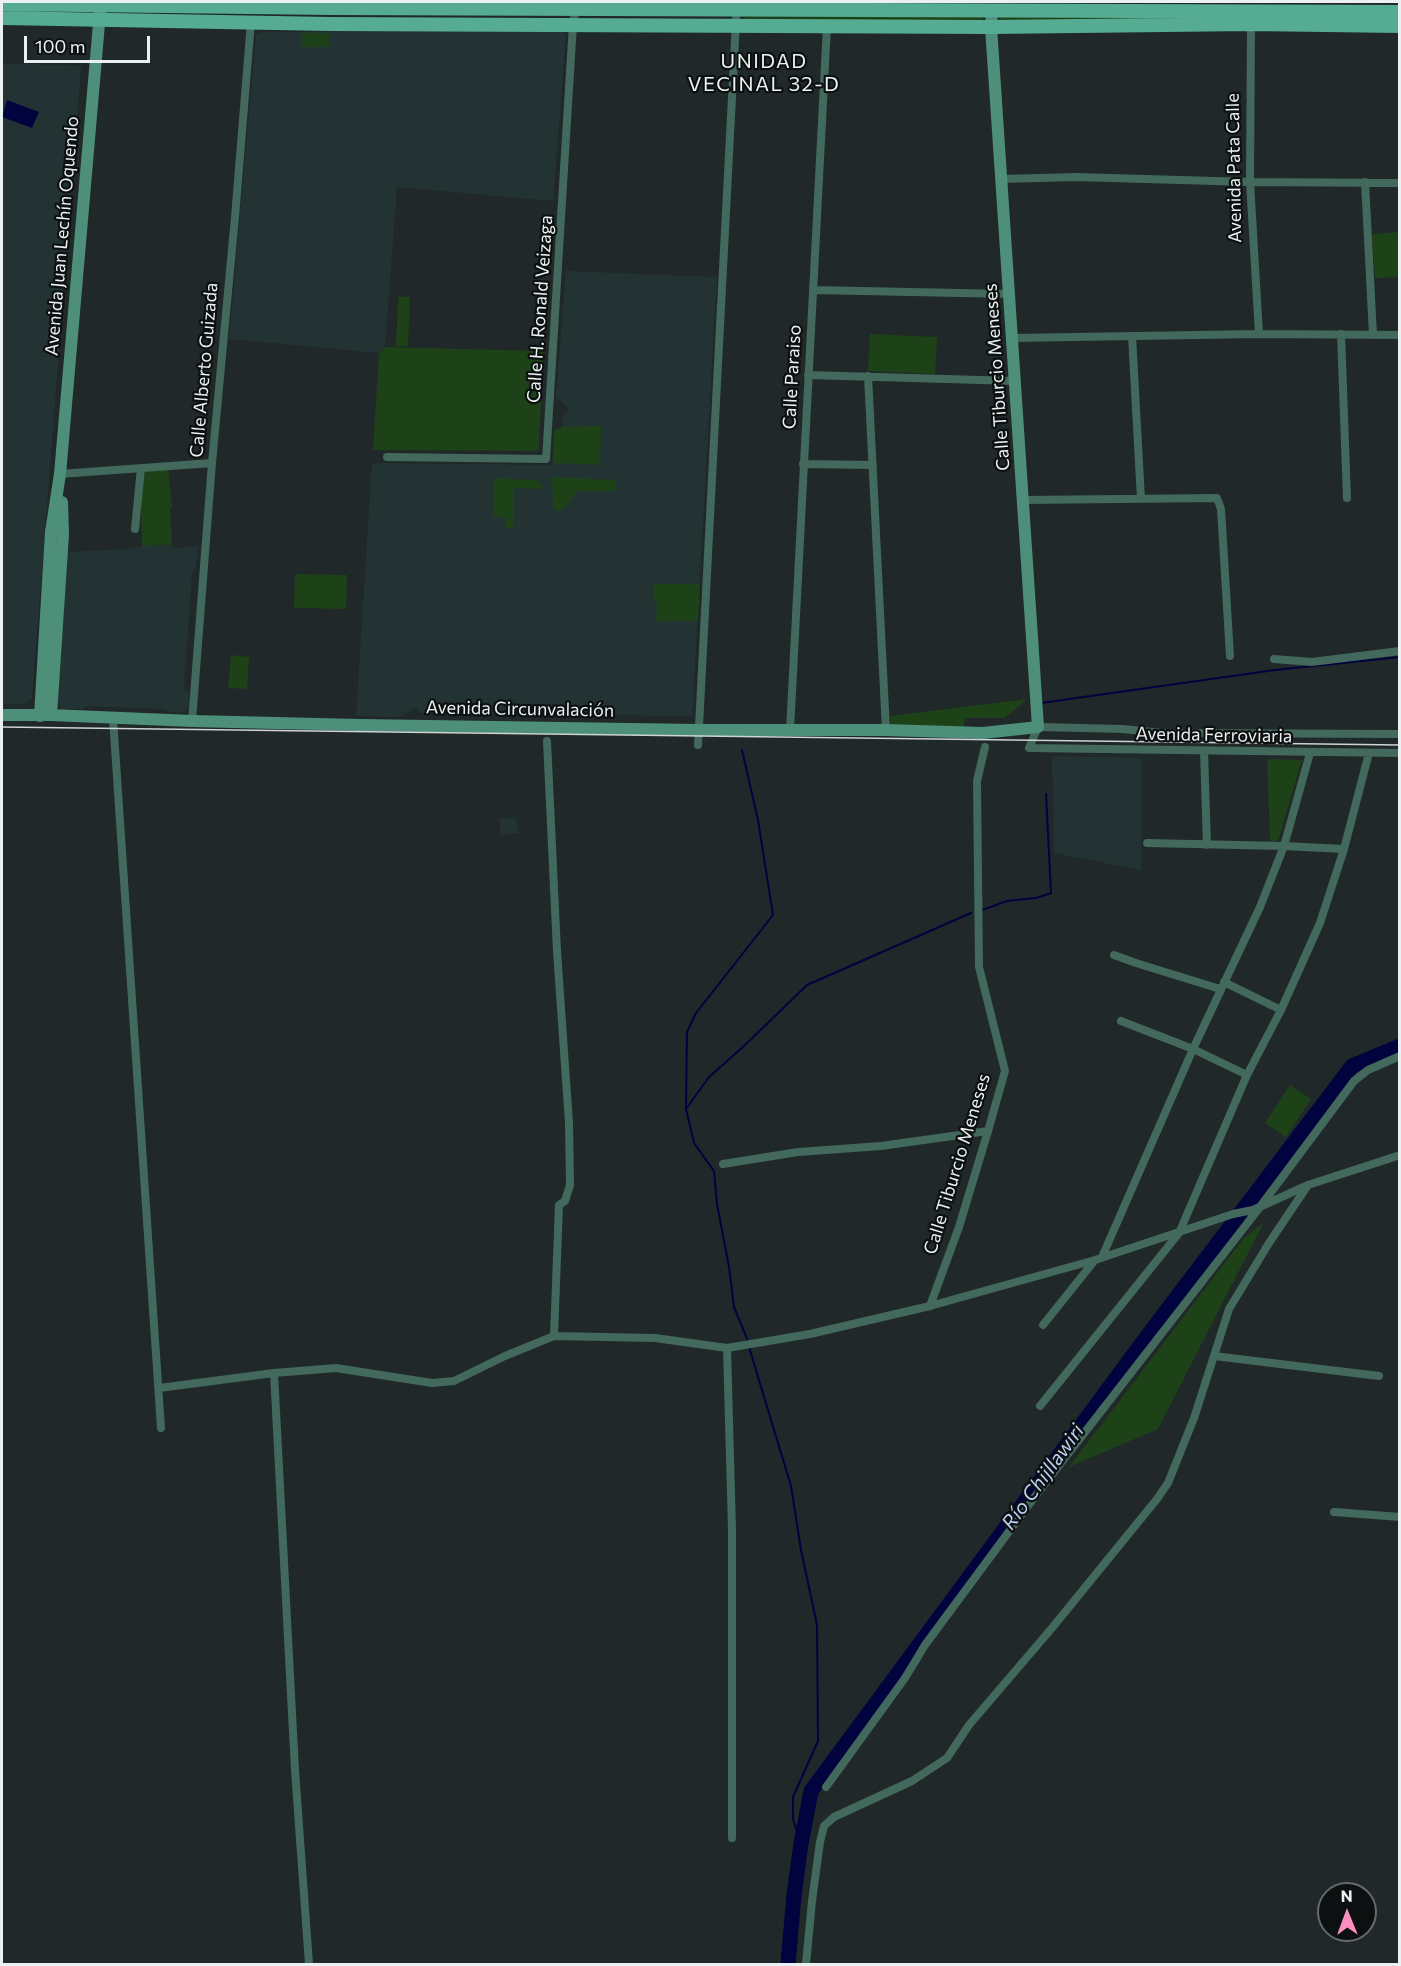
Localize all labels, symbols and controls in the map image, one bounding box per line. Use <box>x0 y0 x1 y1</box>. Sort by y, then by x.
scale bar <box>27 24 153 62</box>
text: 100 m <box>35 35 85 57</box>
district label: UNIDAD VECINAL 32-D <box>688 49 840 96</box>
street label: Avenida Pata Calle <box>1222 93 1246 243</box>
street label: Avenida Juan Lechín Oquendo <box>41 115 83 357</box>
street label: Calle H. Ronald Veizaga <box>523 214 557 404</box>
street label: Calle Alberto Guizada <box>186 282 222 458</box>
street label: Calle Tiburcio Meneses <box>980 283 1014 471</box>
street label: Calle Paraiso <box>778 324 806 430</box>
street label: Avenida Circunvalación <box>426 697 614 721</box>
street label: Avenida Ferroviaria <box>1135 723 1293 747</box>
street label: Calle Tiburcio Meneses <box>919 1071 995 1257</box>
water label: Río Chijllawiri <box>997 1420 1089 1534</box>
north arrow <box>1317 1882 1377 1942</box>
text: N <box>1341 1886 1353 1905</box>

